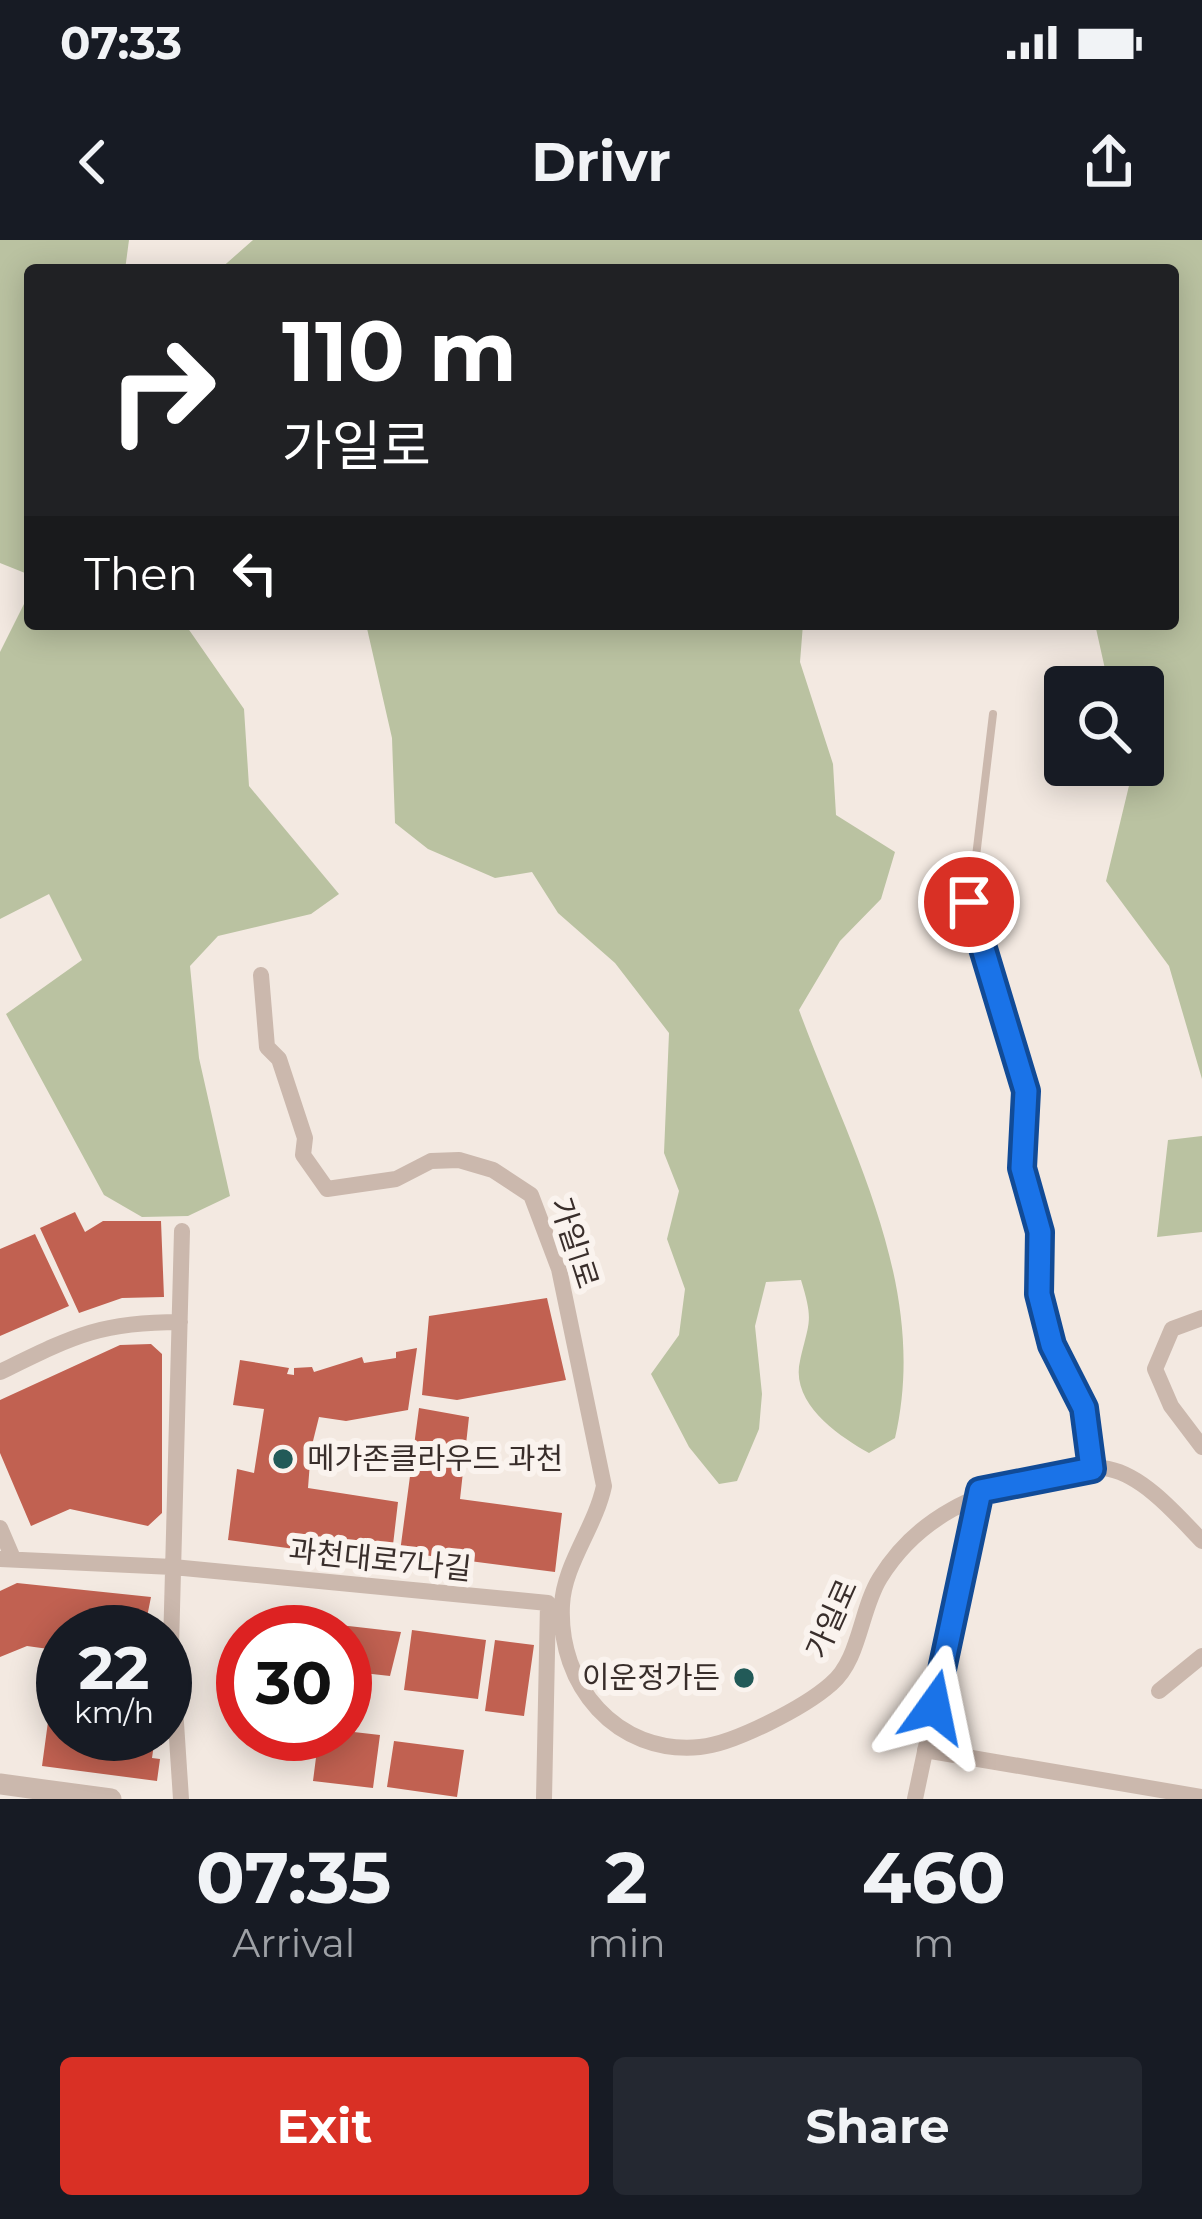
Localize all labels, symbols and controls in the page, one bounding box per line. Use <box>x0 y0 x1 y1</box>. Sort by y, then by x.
text: 07:33 <box>60 15 182 70</box>
icon: back <box>60 129 126 195</box>
text: Drivr <box>531 129 671 195</box>
icon: share <box>1076 129 1142 195</box>
text: 110 m <box>282 300 517 402</box>
icon: right <box>84 312 240 468</box>
text: 가일로 <box>282 413 431 479</box>
icon: left <box>222 540 288 606</box>
text: Then <box>84 546 198 601</box>
map controls <box>1044 666 1164 786</box>
button: search <box>1044 666 1164 786</box>
pin <box>918 851 1020 953</box>
icon: arrive <box>936 869 1002 935</box>
street label: 가일1로 <box>542 1193 607 1293</box>
place label: 메가존클라우드 과천 <box>307 1440 563 1477</box>
marker: 메가존클라우드 과천 <box>270 1446 296 1472</box>
street label: 과천대로7나길 <box>287 1532 473 1587</box>
street label: 가일로 <box>798 1573 865 1664</box>
speed limit sign: 30 <box>216 1605 372 1761</box>
text: 22 <box>79 1631 149 1704</box>
position arrow <box>871 1644 997 1770</box>
place label: 이운정가든 <box>582 1659 720 1696</box>
marker: 이운정가든 <box>731 1665 757 1691</box>
text: km/h <box>74 1694 154 1731</box>
text: 07:35 <box>196 1833 391 1921</box>
text: 2 <box>605 1833 648 1921</box>
text: 460 <box>862 1833 1006 1921</box>
text: Arrival <box>232 1919 355 1967</box>
text: min <box>587 1919 666 1967</box>
text: m <box>913 1919 955 1967</box>
button: Exit <box>60 2057 589 2195</box>
button: Share <box>613 2057 1142 2195</box>

